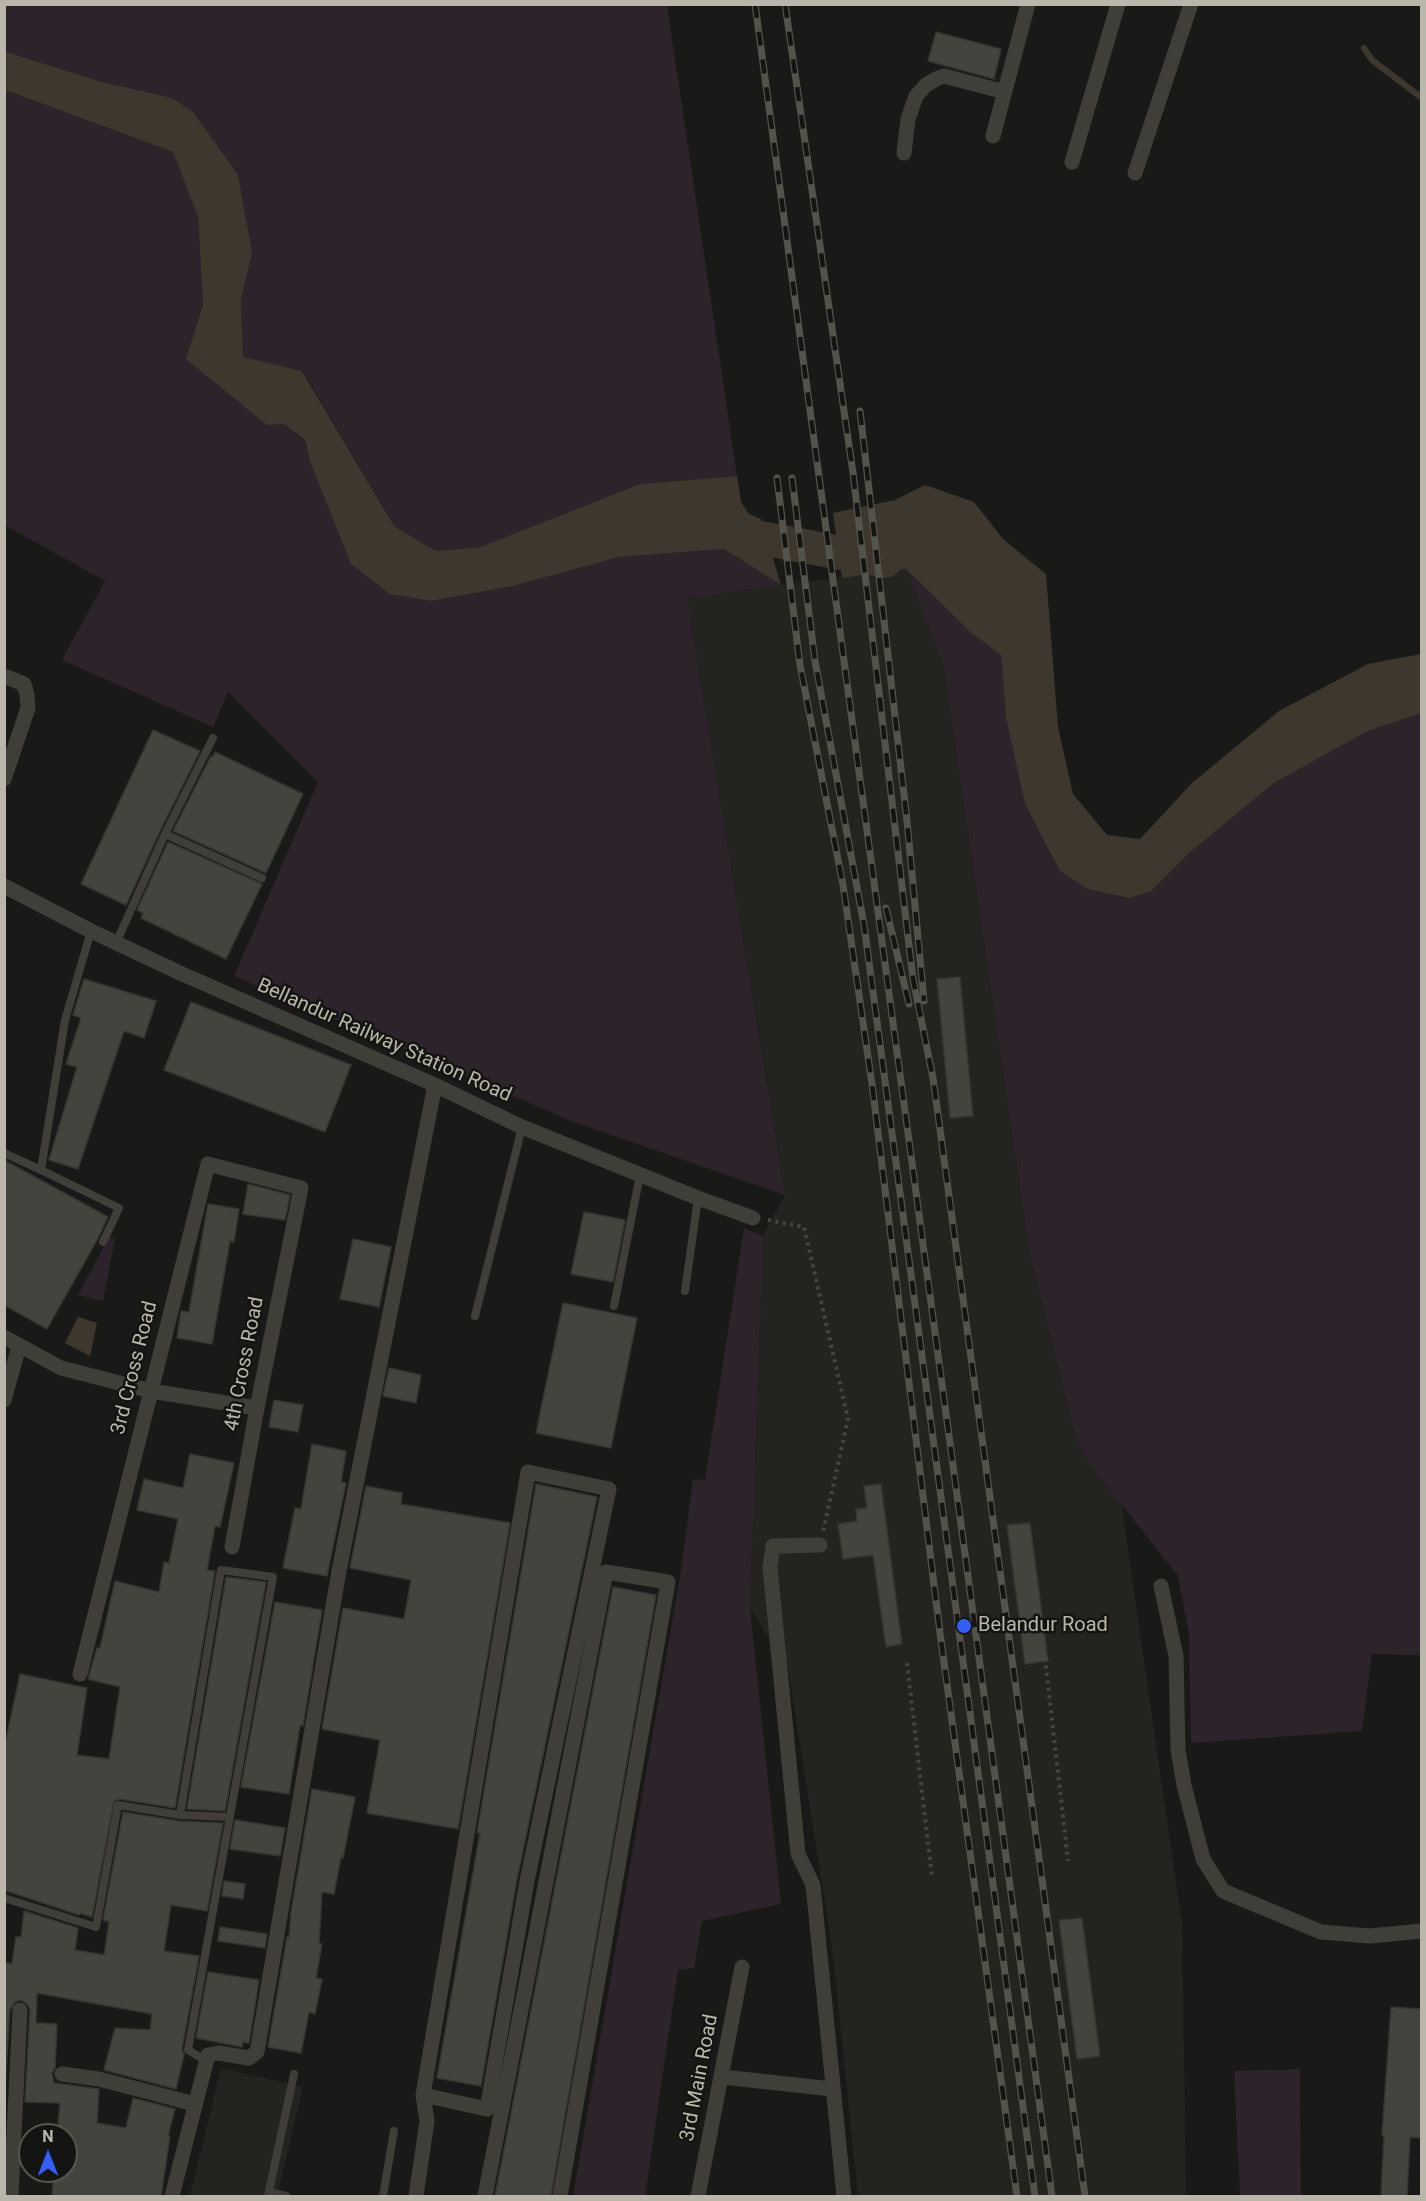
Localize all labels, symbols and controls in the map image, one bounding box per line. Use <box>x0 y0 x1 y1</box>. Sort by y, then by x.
street label: Bellandur Railway Station Road <box>253 974 515 1108</box>
street label: 4th Cross Road <box>220 1295 270 1433</box>
street label: 3rd Cross Road <box>107 1299 163 1437</box>
place label: Belandur Road <box>978 1614 1108 1638</box>
marker: Belandur Road <box>955 1617 973 1635</box>
street label: 3rd Main Road <box>676 2012 724 2144</box>
north arrow <box>18 2123 78 2183</box>
text: N <box>42 2127 54 2146</box>

